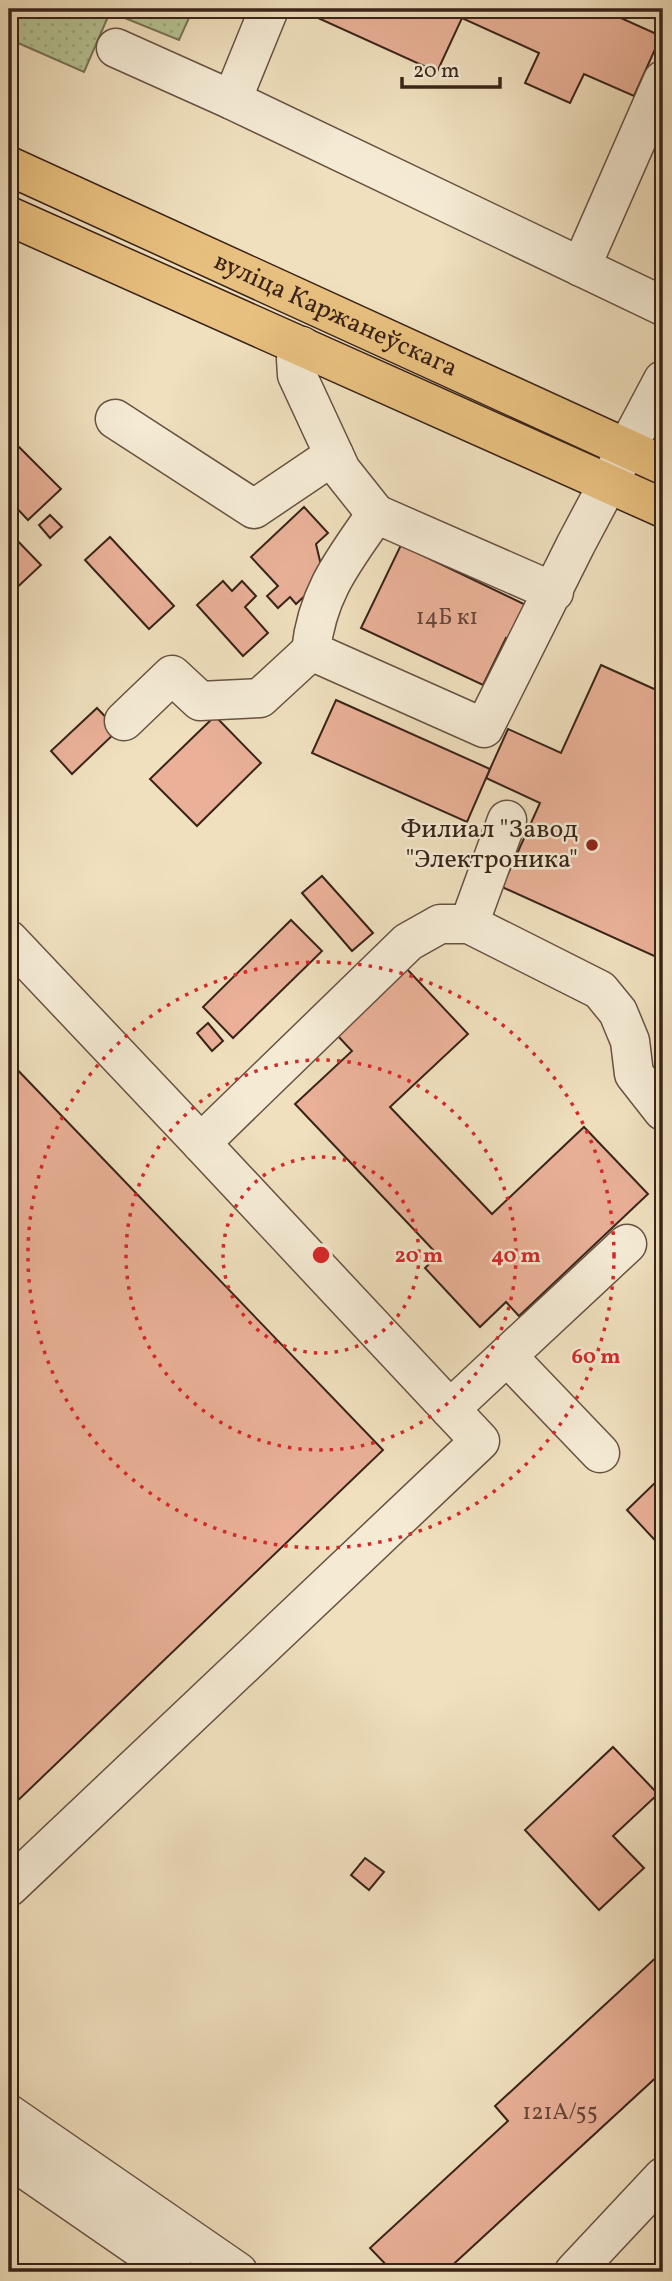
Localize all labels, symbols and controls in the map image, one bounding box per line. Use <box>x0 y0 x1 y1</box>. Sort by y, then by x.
scale bar <box>402 46 500 90</box>
text: 20 m <box>413 57 459 86</box>
street label: вуліца Каржанеўскага <box>208 244 463 387</box>
house number: 14Б к1 <box>416 602 478 634</box>
place label: Филиал "Завод "Электроника" <box>400 812 578 878</box>
marker: Филиал "Завод "Электроника" <box>584 837 600 853</box>
text: 20 m <box>395 1242 443 1271</box>
text: 40 m <box>491 1242 541 1271</box>
centre of rings <box>309 1243 333 1267</box>
text: 60 m <box>572 1343 620 1372</box>
house number: 121А/55 <box>522 2097 598 2129</box>

